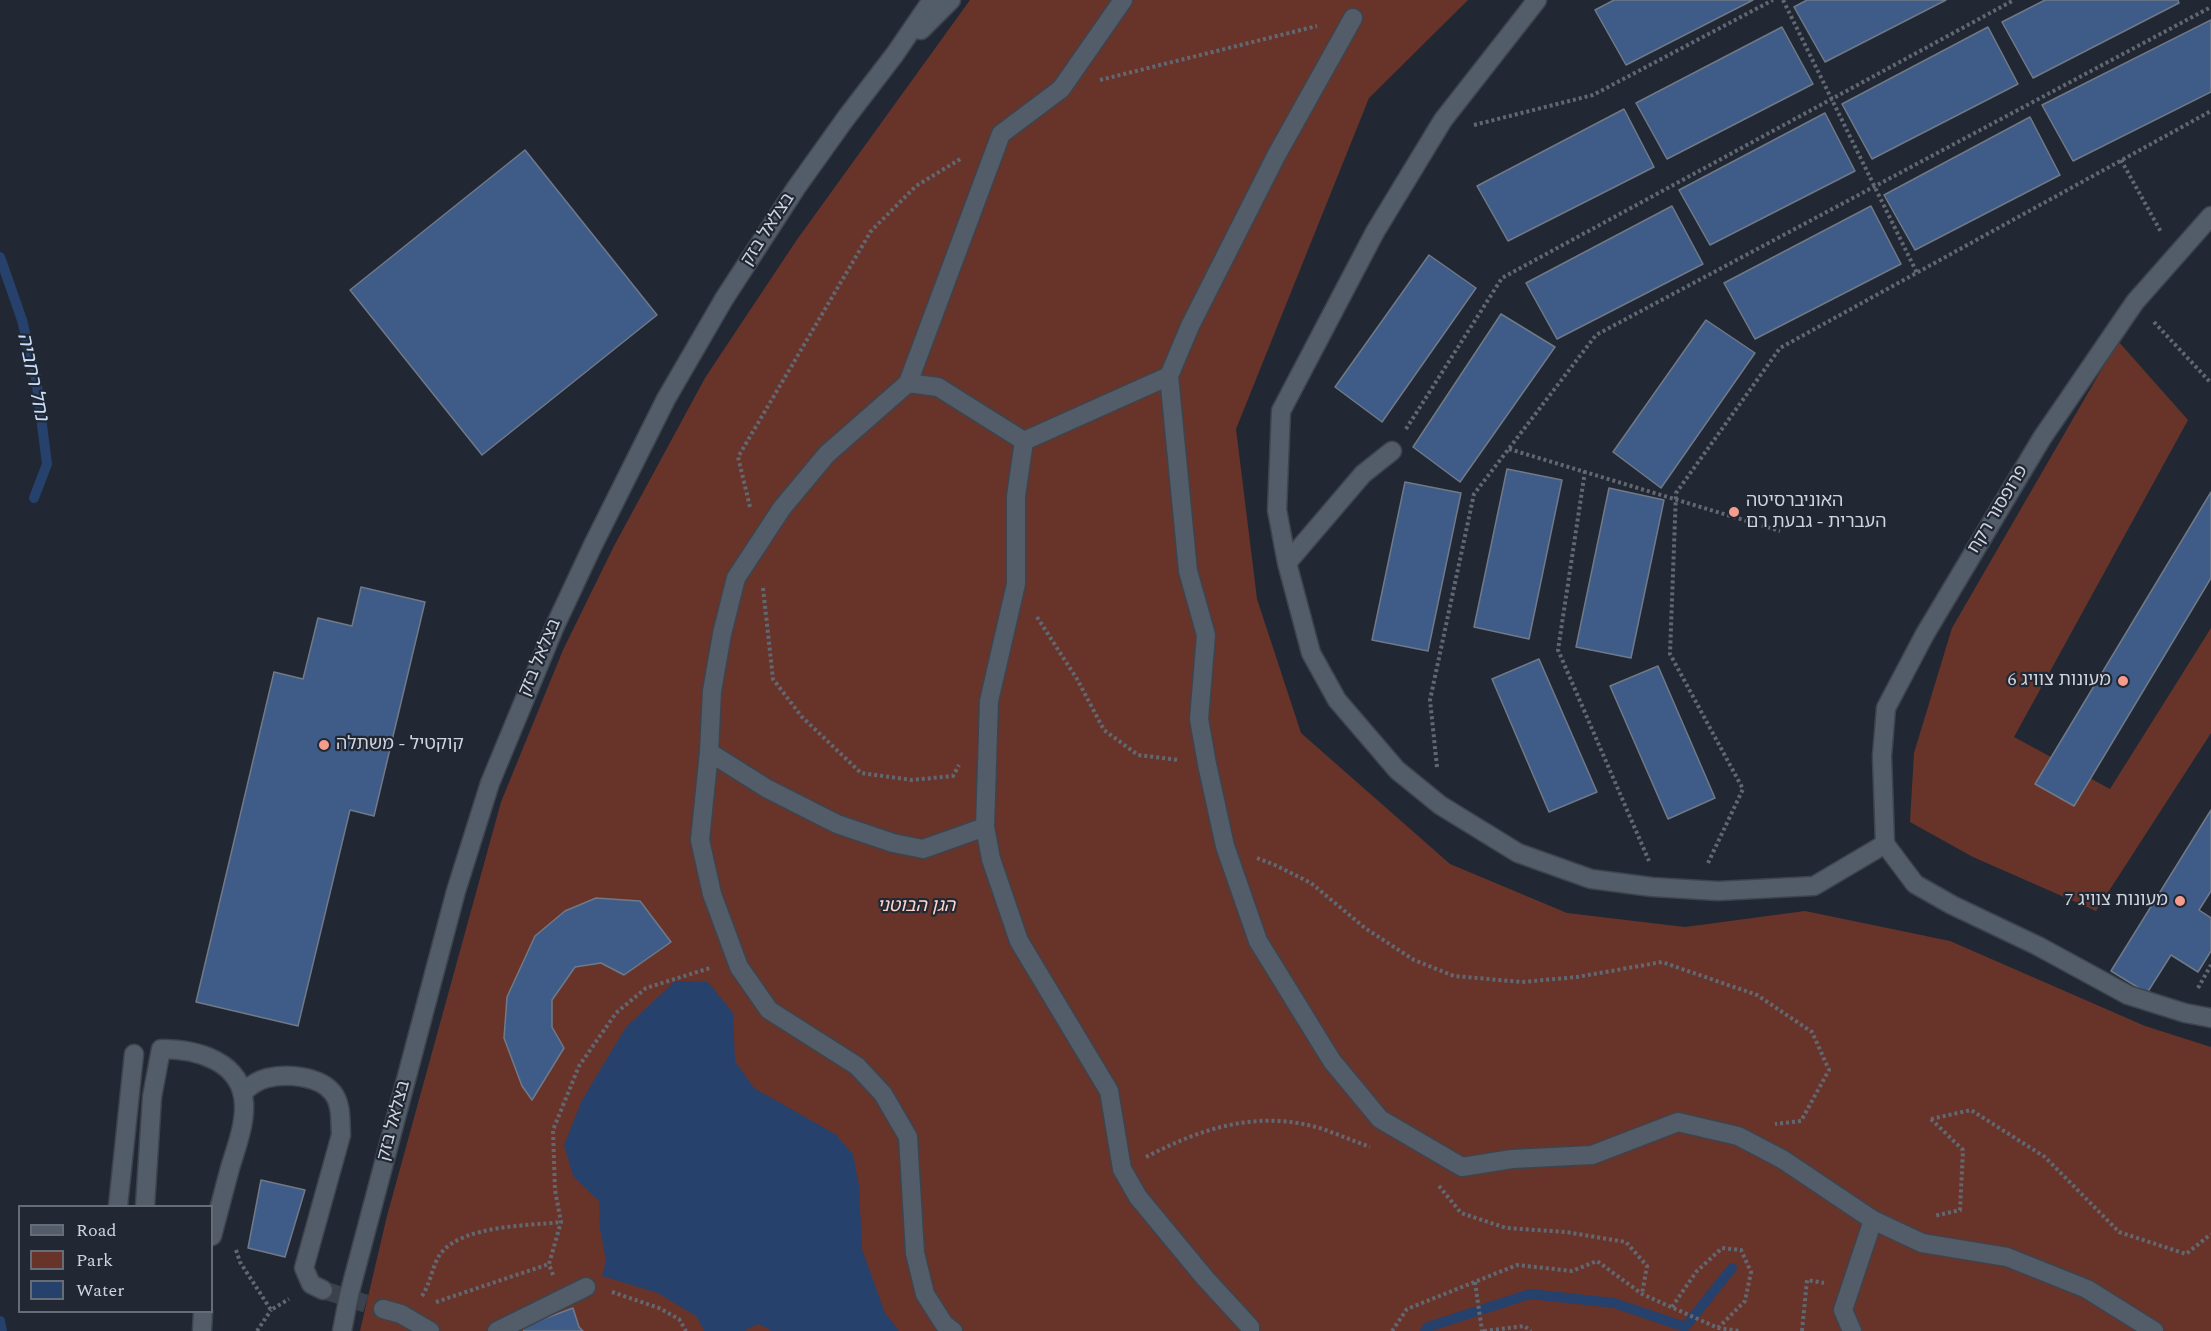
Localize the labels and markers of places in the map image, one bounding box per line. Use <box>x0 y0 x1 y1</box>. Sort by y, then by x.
place label: האוניברסיטה העברית - גבעת רם <box>1746 491 1887 534</box>
marker: האוניברסיטה העברית - גבעת רם <box>1727 505 1741 519</box>
place label: מעונות צוויג 6 <box>2008 670 2111 692</box>
marker: מעונות צוויג 6 <box>2116 674 2130 688</box>
place label: קוקטיל - משתלה <box>336 734 464 756</box>
marker: קוקטיל - משתלה <box>317 738 331 752</box>
place label: מעונות צוויג 7 <box>2065 890 2168 912</box>
marker: מעונות צוויג 7 <box>2173 894 2187 908</box>

